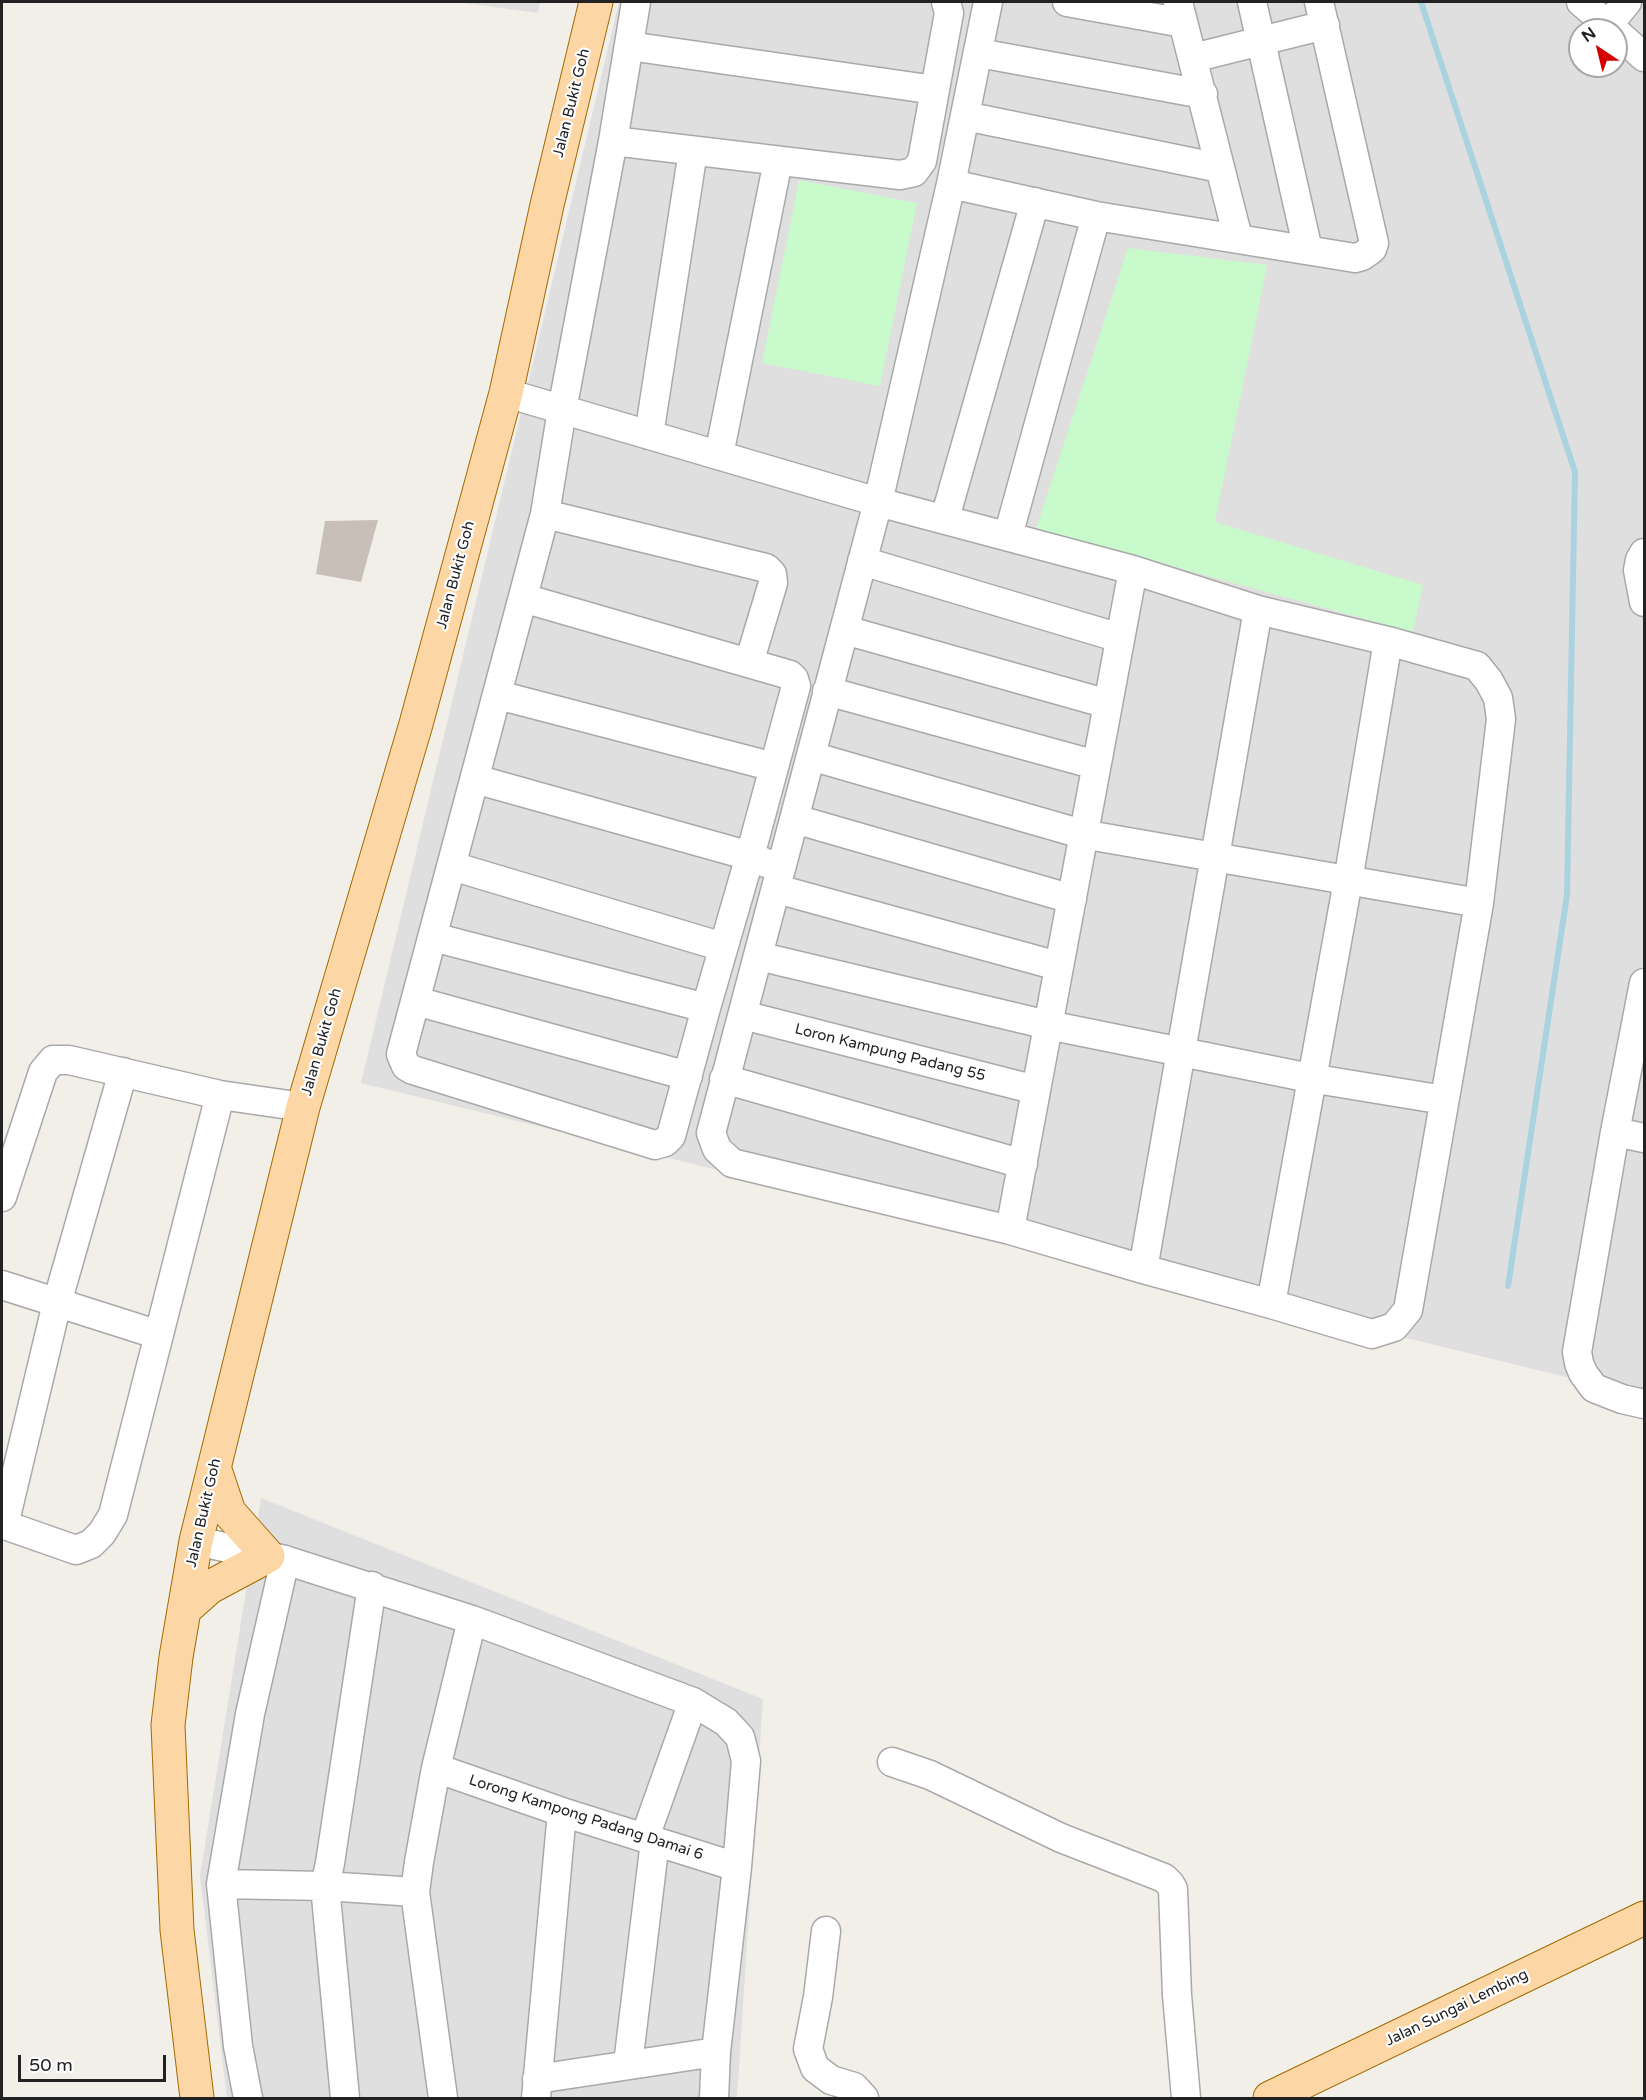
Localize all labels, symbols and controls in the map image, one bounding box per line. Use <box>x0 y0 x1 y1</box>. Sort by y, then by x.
north arrow <box>1568 18 1628 78</box>
text: N <box>1578 23 1600 47</box>
street label: Jalan Bukit Goh <box>550 47 594 159</box>
street label: Jalan Bukit Goh <box>433 519 479 631</box>
street label: Jalan Bukit Goh <box>298 986 346 1098</box>
street label: Loron Kampung Padang 55 <box>793 1021 987 1085</box>
street label: Jalan Bukit Goh <box>183 1457 225 1569</box>
street label: Lorong Kampong Padang Damai 6 <box>466 1772 706 1864</box>
street label: Jalan Sungai Lembing <box>1383 1966 1531 2050</box>
scale bar <box>21 2043 170 2081</box>
text: 50 m <box>29 2054 73 2076</box>

